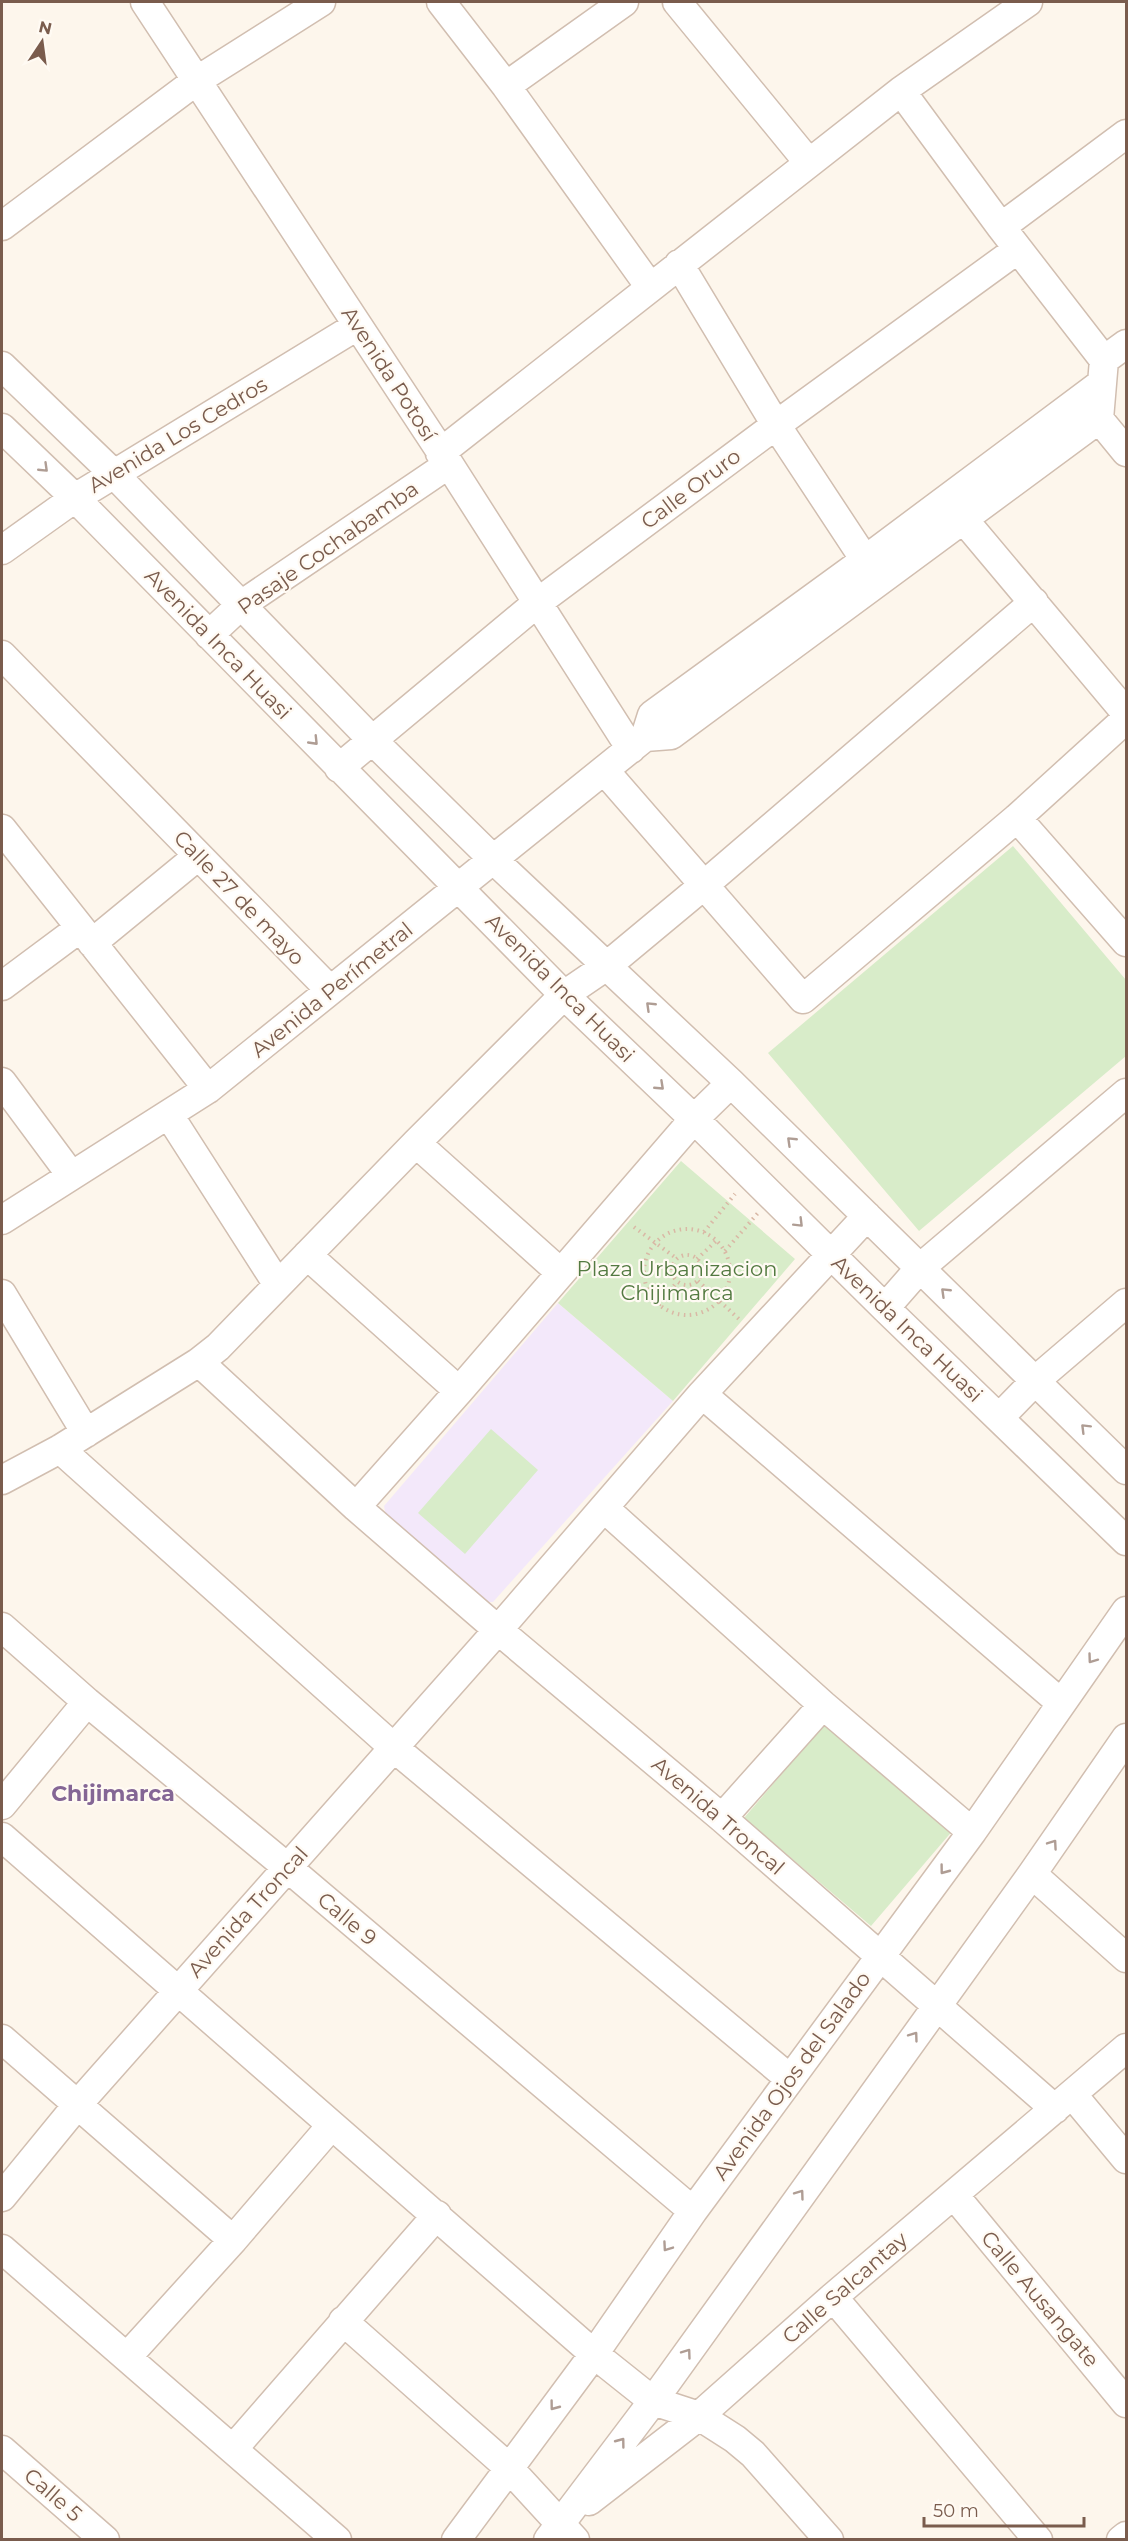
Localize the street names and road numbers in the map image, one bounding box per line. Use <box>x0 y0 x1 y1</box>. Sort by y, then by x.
street label: Avenida Potosí <box>337 302 443 447</box>
street label: Avenida Los Cedros <box>84 371 272 498</box>
street label: Calle Oruro <box>636 443 745 534</box>
street label: Pasaje Cochabamba <box>233 476 423 619</box>
street label: Avenida Inca Huasi <box>140 563 297 724</box>
street label: Calle 27 de mayo <box>169 825 310 970</box>
street label: Avenida Inca Huasi <box>481 908 640 1067</box>
street label: Avenida Perímetral <box>246 917 418 1062</box>
street label: Avenida Inca Huasi <box>827 1250 988 1407</box>
street label: Avenida Troncal <box>647 1751 790 1880</box>
street label: Avenida Troncal <box>182 1841 313 1982</box>
street label: Calle 9 <box>313 1887 382 1950</box>
street label: Avenida Ojos del Salado <box>708 1967 876 2185</box>
street label: Calle Salcantay <box>777 2226 913 2349</box>
street label: Calle Ausangate <box>976 2226 1105 2372</box>
street label: Calle 5 <box>19 2463 87 2527</box>

